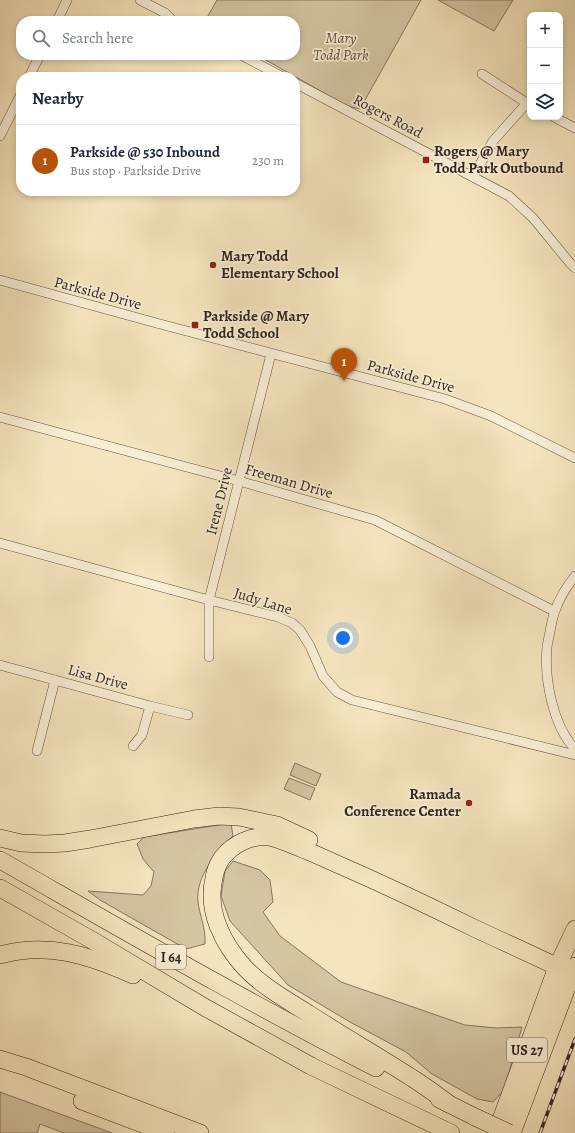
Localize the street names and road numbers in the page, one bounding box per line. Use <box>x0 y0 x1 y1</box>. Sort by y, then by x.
street label: Rogers Road <box>350 89 427 143</box>
street label: Parkside Drive <box>52 272 144 314</box>
street label: Parkside Drive <box>365 355 457 397</box>
street label: Freeman Drive <box>243 459 336 503</box>
street label: Irene Drive <box>201 465 237 537</box>
street label: Judy Lane <box>231 583 295 619</box>
street label: Lisa Drive <box>66 659 131 695</box>
road number: I 64 <box>156 945 186 969</box>
road number: US 27 <box>507 1038 547 1062</box>

